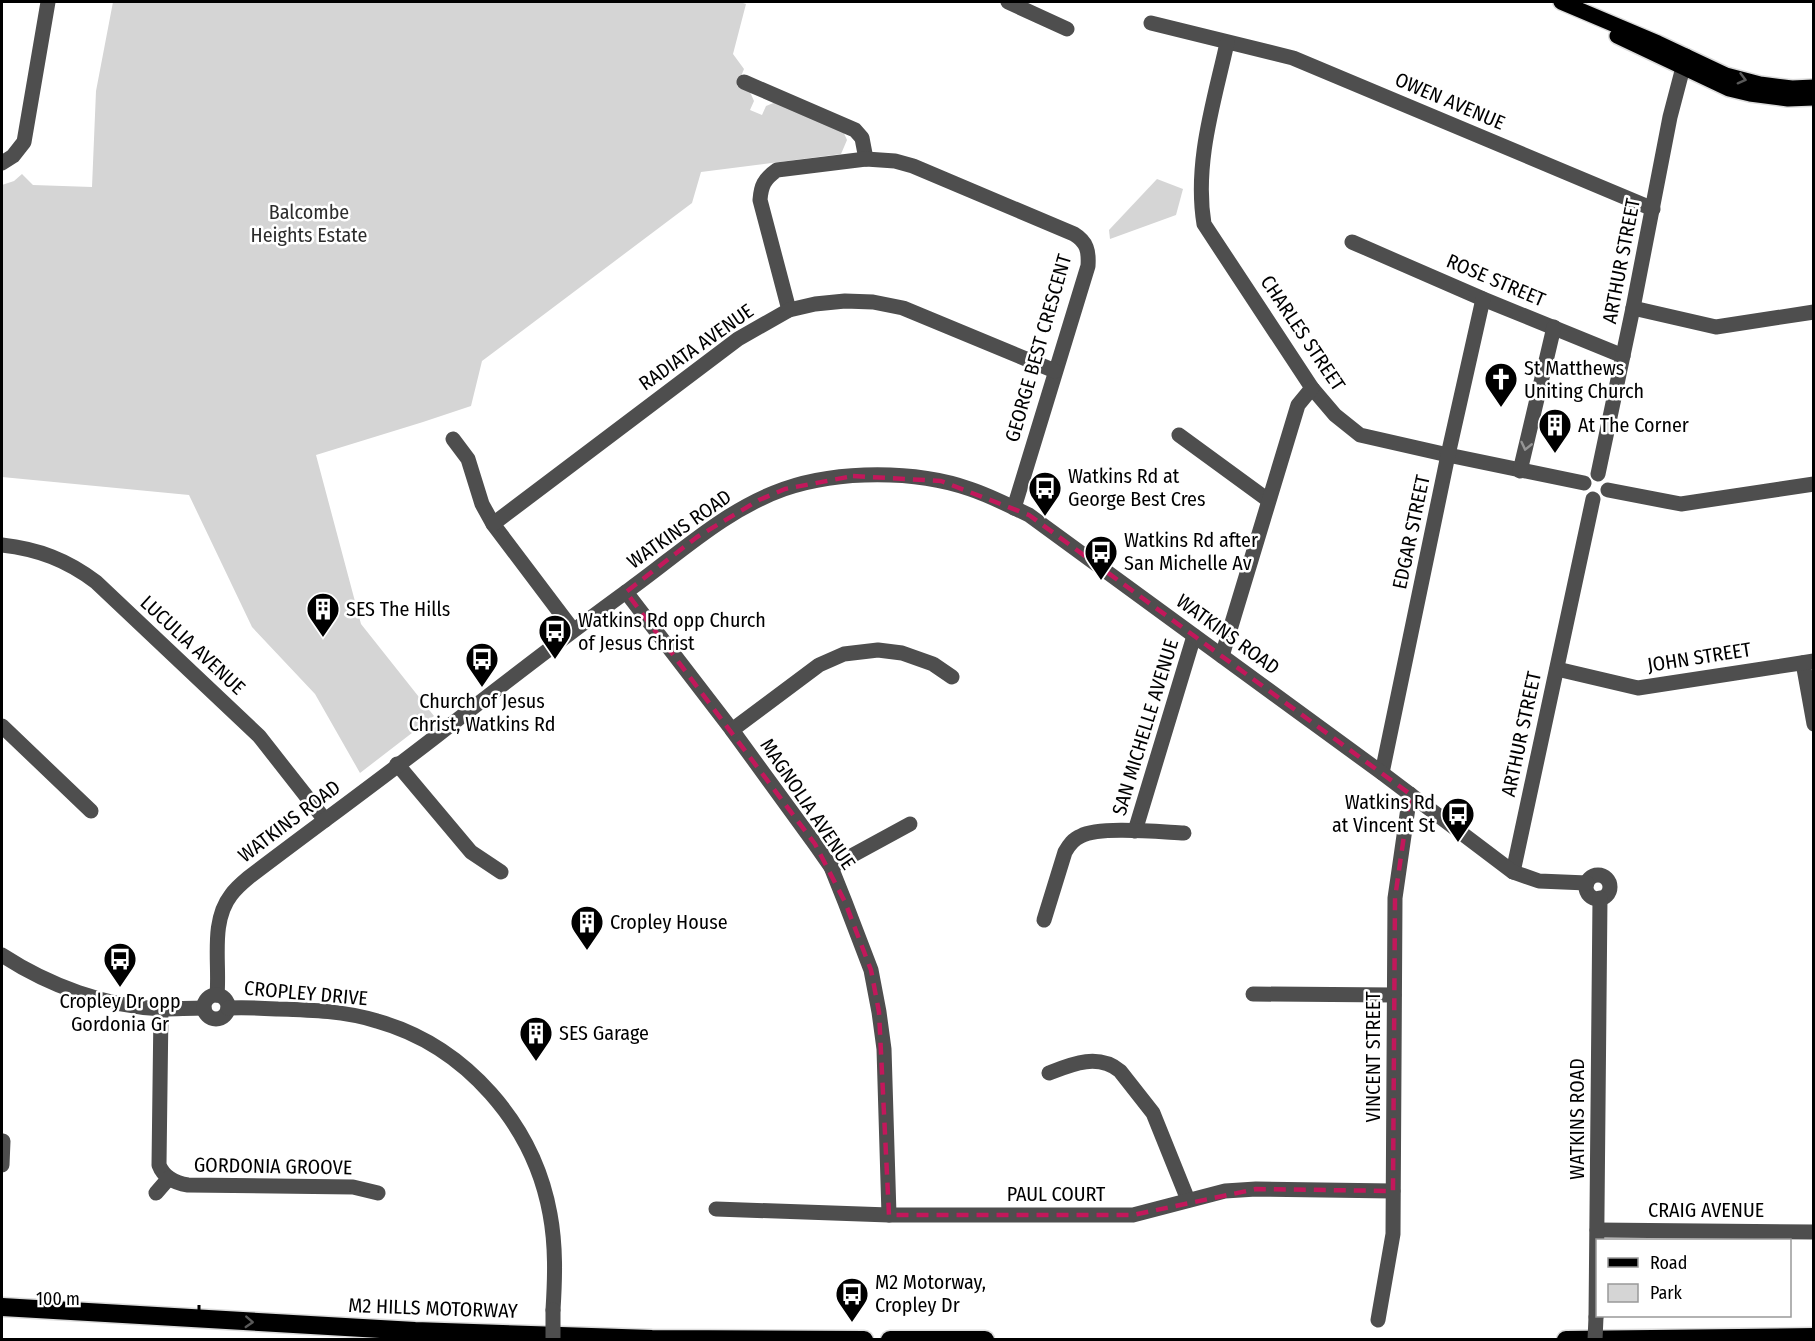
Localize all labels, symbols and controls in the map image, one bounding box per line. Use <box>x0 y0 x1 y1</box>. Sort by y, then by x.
street label: OWEN AVENUE <box>1392 67 1508 135</box>
one-way arrow <box>1737 72 1747 85</box>
street label: ARTHUR STREET <box>1597 195 1645 326</box>
park label: Balcombe Heights Estate <box>251 200 367 247</box>
street label: ROSE STREET <box>1443 248 1550 312</box>
street label: GEORGE BEST CRESCENT <box>1000 251 1076 445</box>
street label: CHARLES STREET <box>1256 271 1351 396</box>
street label: RADIATA AVENUE <box>634 299 758 395</box>
place label: St Matthews Uniting Church <box>1524 356 1644 403</box>
church icon: St Matthews Uniting Church <box>1483 361 1519 408</box>
building icon: At The Corner <box>1537 407 1573 454</box>
place label: At The Corner <box>1578 413 1689 437</box>
one-way arrow <box>1521 440 1534 450</box>
place label: Watkins Rd at George Best Cres <box>1068 464 1206 511</box>
bus stop icon: Watkins Rd at George Best Cres <box>1027 470 1063 517</box>
street label: EDGAR STREET <box>1387 472 1435 591</box>
street label: WATKINS ROAD <box>622 484 736 574</box>
place label: Watkins Rd after San Michelle Av <box>1124 528 1258 575</box>
bus stop icon: Watkins Rd after San Michelle Av <box>1083 534 1119 581</box>
street label: WATKINS ROAD <box>1172 589 1284 679</box>
street label: LUCULIA AVENUE <box>136 590 250 700</box>
building icon: SES The Hills <box>305 591 341 638</box>
place label: SES The Hills <box>346 597 450 621</box>
place label: Watkins Rd opp Church of Jesus Christ <box>578 608 766 655</box>
bus stop icon: Watkins Rd opp Church of Jesus Christ <box>537 613 573 660</box>
street label: SAN MICHELLE AVENUE <box>1107 636 1183 818</box>
street label: JOHN STREET <box>1645 637 1753 677</box>
bus stop icon: Church of Jesus Christ, Watkins Rd <box>464 641 500 688</box>
street label: ARTHUR STREET <box>1496 668 1546 799</box>
place label: Church of Jesus Christ, Watkins Rd <box>409 689 555 736</box>
street label: MAGNOLIA AVENUE <box>755 734 861 874</box>
street label: WATKINS ROAD <box>233 775 345 867</box>
place label: Watkins Rd at Vincent St <box>1332 790 1435 837</box>
bus stop icon: Watkins Rd at Vincent St <box>1440 796 1476 843</box>
building icon: Cropley House <box>569 904 605 951</box>
place label: Cropley House <box>610 910 728 934</box>
bus stop icon: Cropley Dr opp Gordonia Gr <box>102 941 138 988</box>
street label: CROPLEY DRIVE <box>243 976 369 1010</box>
place label: Cropley Dr opp Gordonia Gr <box>59 989 181 1036</box>
street label: VINCENT STREET <box>1361 991 1385 1122</box>
building icon: SES Garage <box>518 1015 554 1062</box>
place label: SES Garage <box>559 1021 649 1045</box>
street label: WATKINS ROAD <box>1565 1058 1589 1180</box>
street label: GORDONIA GROOVE <box>194 1153 352 1179</box>
street label: PAUL COURT <box>1007 1182 1106 1206</box>
street label: CRAIG AVENUE <box>1648 1198 1764 1222</box>
legend <box>1596 1239 1791 1317</box>
text: Road <box>1650 1252 1687 1274</box>
place label: M2 Motorway, Cropley Dr <box>875 1270 986 1317</box>
bus stop icon: M2 Motorway, Cropley Dr <box>834 1276 870 1323</box>
scale bar <box>27 1278 200 1316</box>
text: Park <box>1650 1282 1683 1304</box>
text: 100 m <box>36 1288 80 1310</box>
street label: M2 HILLS MOTORWAY <box>348 1293 518 1323</box>
one-way arrow <box>244 1316 253 1329</box>

